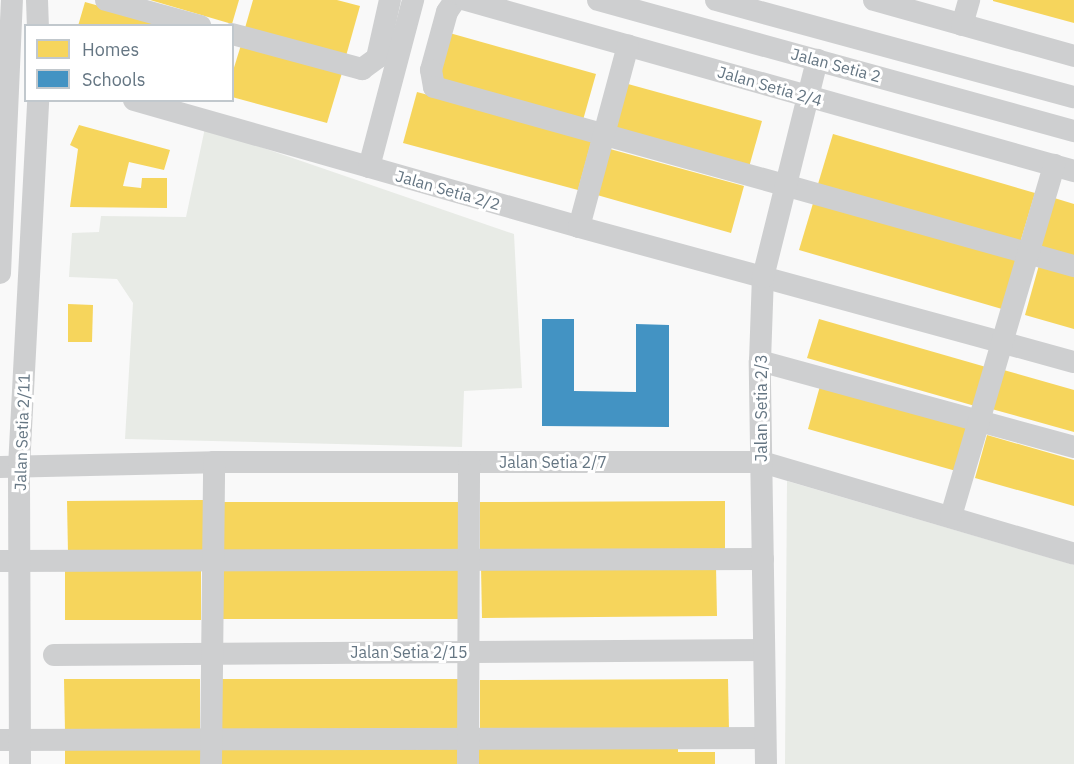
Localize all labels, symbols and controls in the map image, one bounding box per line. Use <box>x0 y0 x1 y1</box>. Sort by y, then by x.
legend <box>24 24 234 102</box>
text: Homes <box>82 38 139 61</box>
street label: Jalan Setia 2 <box>789 44 883 86</box>
street label: Jalan Setia 2/4 <box>716 62 824 110</box>
text: Schools <box>82 68 146 91</box>
street label: Jalan Setia 2/2 <box>394 166 502 214</box>
street label: Jalan Setia 2/3 <box>751 354 771 462</box>
street label: Jalan Setia 2/11 <box>10 373 34 491</box>
street label: Jalan Setia 2/7 <box>499 452 607 472</box>
street label: Jalan Setia 2/15 <box>350 642 468 662</box>

